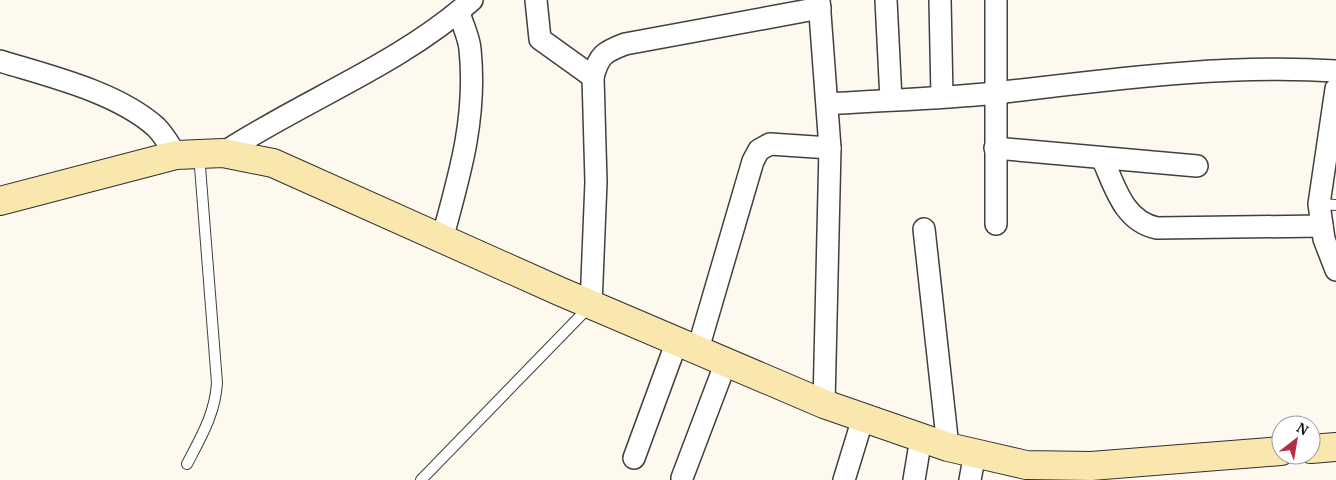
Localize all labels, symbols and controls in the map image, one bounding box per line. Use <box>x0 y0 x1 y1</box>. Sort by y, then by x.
north arrow <box>1271 415 1321 465</box>
text: N <box>1294 418 1313 440</box>

